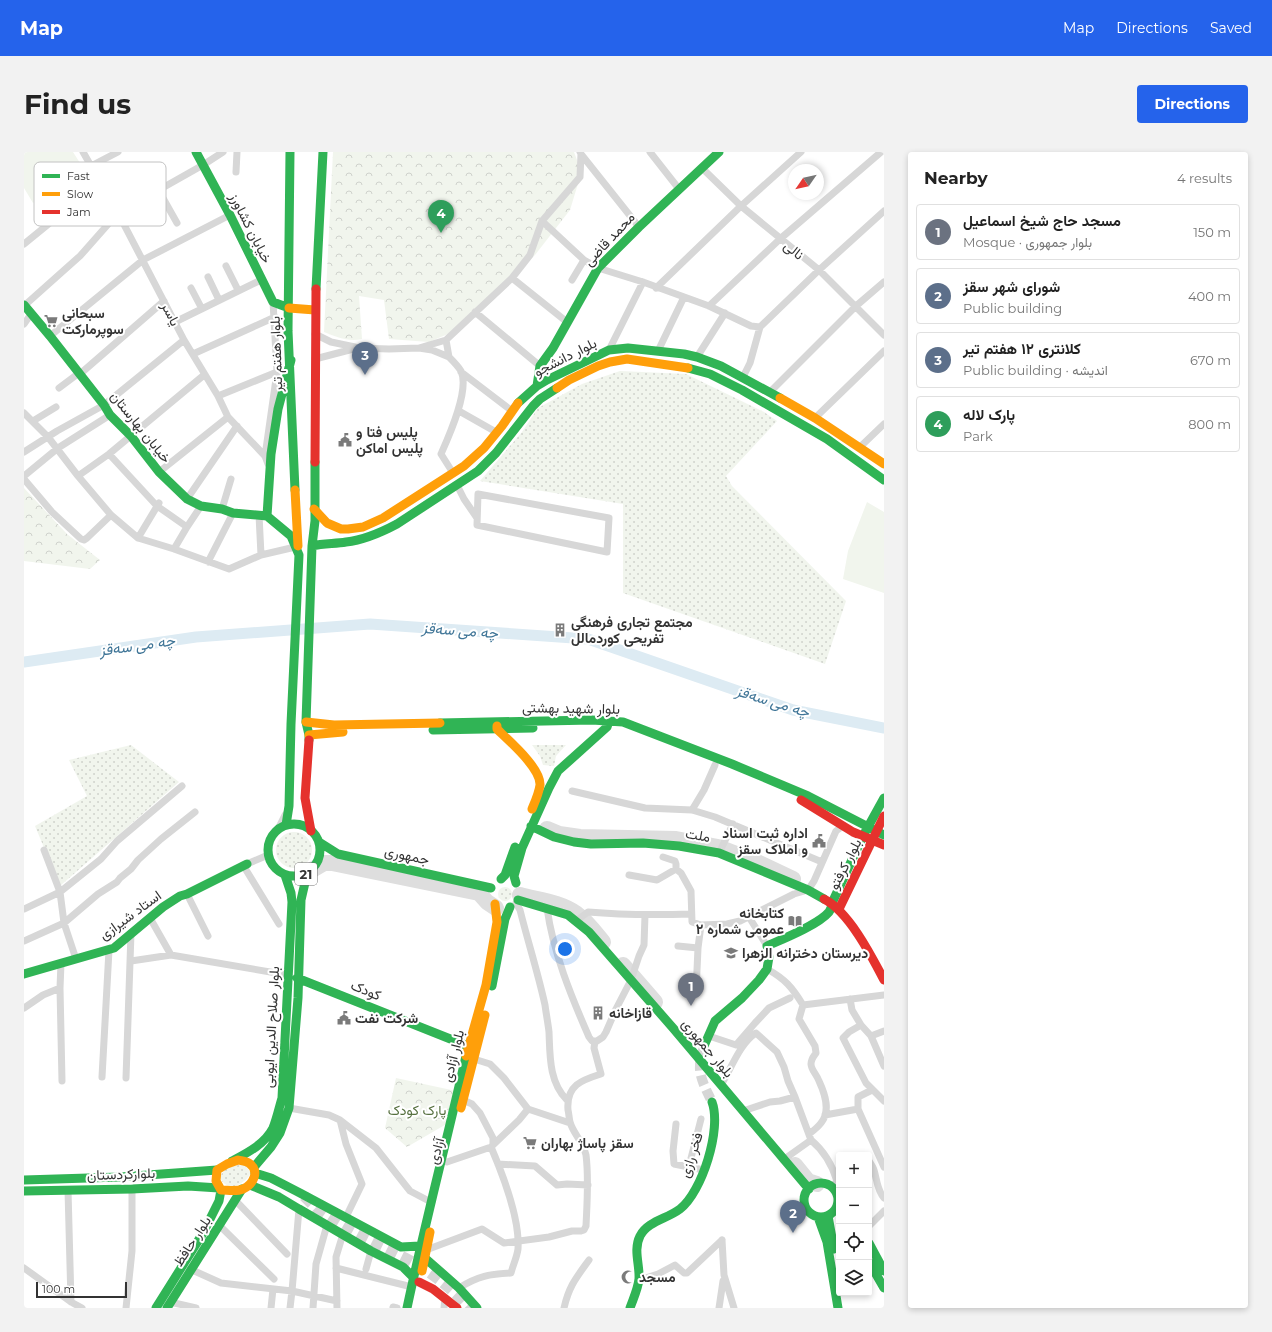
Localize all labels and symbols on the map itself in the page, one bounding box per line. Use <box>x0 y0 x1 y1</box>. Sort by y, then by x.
legend <box>34 162 166 226</box>
north arrow <box>788 164 824 200</box>
text: Fast <box>67 169 91 183</box>
text: Slow <box>67 187 93 201</box>
street label: خیابان کشاورز <box>225 189 276 266</box>
pin: 4 <box>428 200 454 233</box>
text: Jam <box>66 205 91 219</box>
street label: محمد قاضی <box>580 208 638 270</box>
street label: نالی <box>780 236 808 264</box>
street label: یاسر <box>157 298 185 329</box>
place label: سبحانی سوپرمارکت <box>62 304 124 339</box>
supermarket icon: سبحانی سوپرمارکت <box>43 313 59 329</box>
street label: بلوار هفتم تیر <box>266 316 286 393</box>
street label: بلوار دانشجو <box>531 334 599 380</box>
pin: 3 <box>352 342 378 375</box>
street label: خیابان بهارستان <box>107 388 175 466</box>
place label: پلیس فتا و پلیس اماکن <box>356 423 423 458</box>
public building icon: پلیس فتا و پلیس اماکن <box>337 432 353 448</box>
place label: مجتمع تجاری فرهنگی تفریحی کوردمالل <box>571 613 693 647</box>
water label: چە می سەقز <box>420 618 500 643</box>
building icon: مجتمع تجاری فرهنگی تفریحی کوردمالل <box>552 622 568 638</box>
water label: چە می سەقز <box>97 630 177 661</box>
water label: چە می سەقز <box>733 681 813 722</box>
street label: بلوار شهید بهشتی <box>522 698 620 718</box>
street label: ملت <box>684 824 712 846</box>
place label: اداره ثبت اسناد و املاک سقز <box>722 824 808 858</box>
public building icon: اداره ثبت اسناد و املاک سقز <box>811 833 827 849</box>
street label: بلوار کرفتو <box>825 835 865 893</box>
street label: جمهوری <box>383 841 431 869</box>
road number: 21 <box>295 863 317 885</box>
street label: استاد شیرازی <box>95 886 165 944</box>
place label: کتابخانه عمومی شماره ۲ <box>696 904 784 938</box>
library icon: کتابخانه عمومی شماره ۲ <box>787 913 803 929</box>
your location <box>555 939 575 959</box>
place label: دیرستان دخترانه الزهرا <box>742 944 868 962</box>
school or university icon: دیرستان دخترانه الزهرا <box>723 945 739 961</box>
street label: بلوار صلاح الدین ایوبی <box>259 966 285 1089</box>
pin: 1 <box>678 973 704 1006</box>
street label: کودک <box>348 976 384 1004</box>
place label: قازاخانه <box>609 1004 652 1022</box>
building icon: قازاخانه <box>590 1005 606 1021</box>
place label: شرکت نفت <box>355 1009 418 1027</box>
public building icon: شرکت نفت <box>336 1010 352 1026</box>
street label: بلوار جمهوری <box>678 1015 738 1081</box>
street label: بلوار آزادی <box>438 1028 468 1084</box>
park label: پارک کودک <box>388 1101 446 1120</box>
street label: فخر رازی <box>675 1130 707 1180</box>
street label: آزادی <box>424 1134 449 1166</box>
place label: سقز پاساژ بهاران <box>541 1134 634 1153</box>
supermarket icon: سقز پاساژ بهاران <box>522 1135 538 1151</box>
street label: بلوارکردستان <box>87 1164 155 1184</box>
pin: 2 <box>780 1200 806 1233</box>
street label: بلوار حافظ <box>169 1212 215 1270</box>
place label: مسجد <box>639 1268 676 1286</box>
mosque icon: مسجد <box>620 1269 636 1285</box>
scale bar <box>36 1280 127 1299</box>

